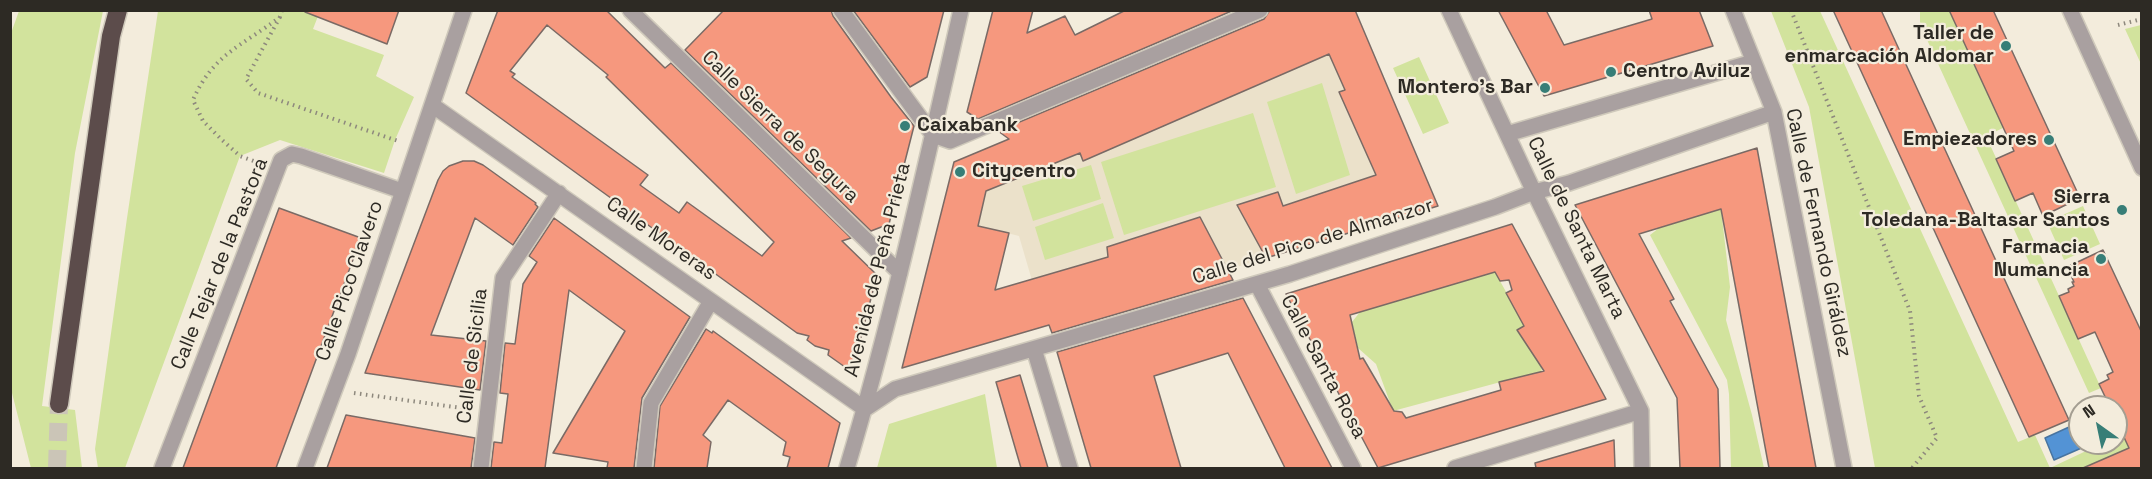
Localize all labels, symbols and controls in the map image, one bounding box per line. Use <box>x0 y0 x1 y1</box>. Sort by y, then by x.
place label: Taller de enmarcación Aldomar <box>1785 22 1994 69</box>
marker: Taller de enmarcación Aldomar <box>1999 39 2013 53</box>
street label: Calle Sierra de Segura <box>696 46 864 208</box>
place label: Centro Aviluz <box>1623 60 1750 84</box>
marker: Centro Aviluz <box>1604 65 1618 79</box>
place label: Montero's Bar <box>1397 76 1533 100</box>
marker: Montero's Bar <box>1538 81 1552 95</box>
street label: Calle de Fernando Giráldez <box>1780 106 1856 360</box>
place label: Caixabank <box>917 114 1018 138</box>
marker: Caixabank <box>898 119 912 133</box>
place label: Empiezadores <box>1903 128 2037 152</box>
street label: Calle de Santa Marta <box>1521 133 1631 323</box>
marker: Empiezadores <box>2042 133 2056 147</box>
street label: Calle Tejar de la Pastora <box>166 154 274 374</box>
street label: Avenida de Peña Prieta <box>840 160 916 380</box>
place label: Citycentro <box>972 160 1076 184</box>
marker: Citycentro <box>953 165 967 179</box>
place label: Sierra Toledana-Baltasar Santos <box>1861 186 2110 233</box>
street label: Calle Moreras <box>601 192 721 286</box>
street label: Calle del Pico de Almanzor <box>1190 194 1436 290</box>
street label: Calle Pico Clavero <box>311 198 389 364</box>
marker: Sierra Toledana-Baltasar Santos <box>2115 203 2129 217</box>
place label: Farmacia Numancia <box>1994 236 2089 283</box>
marker: Farmacia Numancia <box>2094 252 2108 266</box>
street label: Calle de Sicilia <box>453 287 493 425</box>
street label: Calle Santa Rosa <box>1275 291 1371 443</box>
north arrow <box>2068 395 2128 455</box>
text: N <box>2079 399 2099 423</box>

